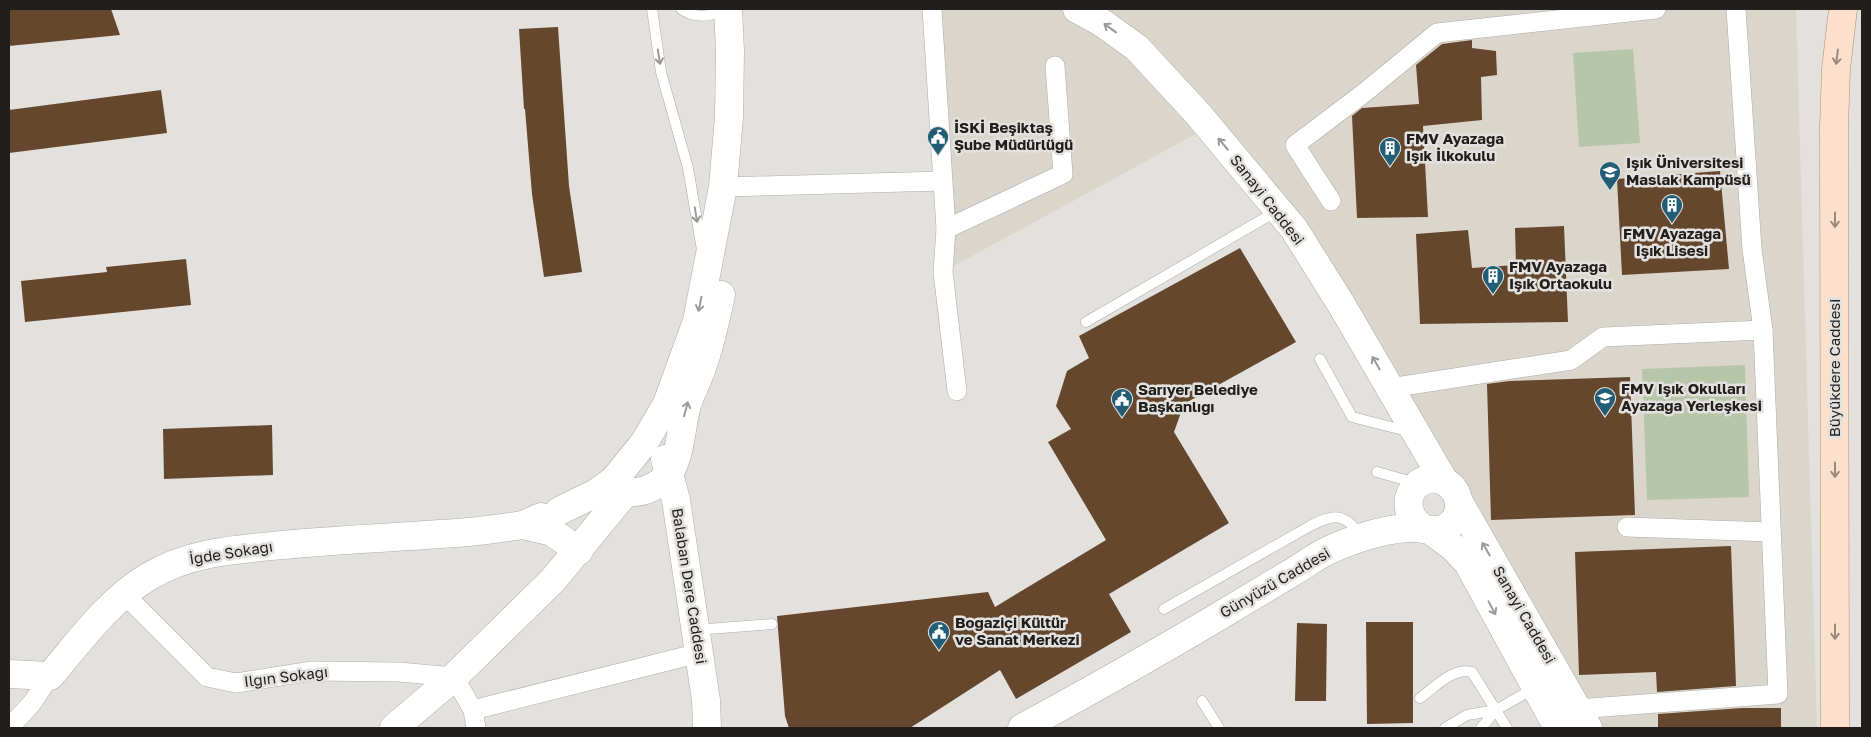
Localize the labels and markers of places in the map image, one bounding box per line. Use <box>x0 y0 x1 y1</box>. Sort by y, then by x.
place label: İSKİ Beşiktaş Şube Müdürlüğü <box>954 118 1073 153</box>
public building icon: İSKİ Beşiktaş Şube Müdürlüğü <box>926 125 950 156</box>
place label: FMV Ayazağa Işık İlkokulu <box>1406 129 1504 164</box>
building icon: FMV Ayazağa Işık İlkokulu <box>1378 136 1402 167</box>
place label: Işık Üniversitesi Maslak Kampüsü <box>1626 153 1751 188</box>
school or university icon: Işık Üniversitesi Maslak Kampüsü <box>1598 160 1622 191</box>
building icon: FMV Ayazağa Işık Lisesi <box>1660 193 1684 224</box>
place label: FMV Ayazağa Işık Lisesi <box>1623 224 1721 259</box>
place label: FMV Ayazağa Işık Ortaokulu <box>1509 257 1612 292</box>
building icon: FMV Ayazağa Işık Ortaokulu <box>1481 264 1505 295</box>
place label: FMV Işık Okulları Ayazağa Yerleşkesi <box>1621 379 1762 414</box>
place label: Sarıyer Belediye Başkanlığı <box>1138 380 1258 415</box>
school or university icon: FMV Işık Okulları Ayazağa Yerleşkesi <box>1593 386 1617 417</box>
public building icon: Sarıyer Belediye Başkanlığı <box>1110 387 1134 418</box>
place label: Boğaziçi Kültür ve Sanat Merkezi <box>955 613 1080 648</box>
public building icon: Boğaziçi Kültür ve Sanat Merkezi <box>927 620 951 651</box>

